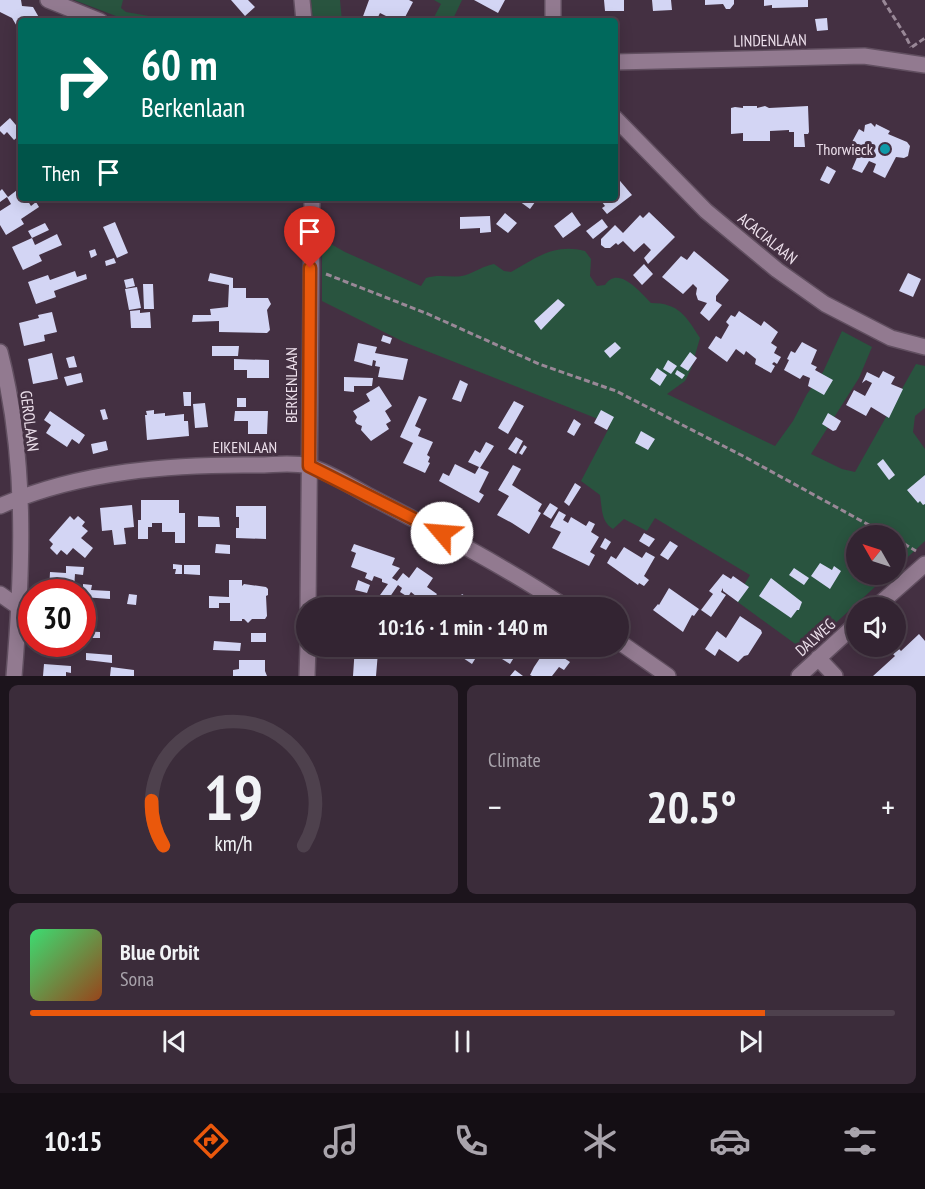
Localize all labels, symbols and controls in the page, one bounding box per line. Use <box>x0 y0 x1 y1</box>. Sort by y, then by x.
street label: LINDENLAAN <box>733 29 807 51</box>
text: 60 m <box>141 37 218 92</box>
icon: right <box>42 42 120 120</box>
text: Berkenlaan <box>141 90 245 124</box>
place label: Thorwieck <box>816 139 874 159</box>
marker: Thorwieck <box>878 142 892 156</box>
icon: arrive <box>92 156 125 189</box>
text: Then <box>42 159 80 187</box>
pin <box>284 206 335 268</box>
street label: ACACIALAAN <box>734 208 802 268</box>
icon: arrive <box>293 215 326 248</box>
street label: BERKENLAAN <box>281 347 301 423</box>
street label: GEROLAAN <box>16 389 44 453</box>
street label: EIKENLAAN <box>213 437 277 457</box>
position arrow <box>410 501 474 565</box>
north arrow <box>846 525 906 585</box>
map controls <box>846 525 906 657</box>
speed limit sign: 30 <box>18 579 96 657</box>
button: sound <box>846 597 906 657</box>
text: 10:16 · 1 min · 140 m <box>377 613 548 641</box>
street label: DALWEG <box>791 614 839 660</box>
text: Climate <box>488 747 541 773</box>
text: 19 <box>204 756 263 837</box>
text: 20.5° <box>646 777 737 835</box>
text: − <box>488 785 502 828</box>
text: + <box>881 785 895 828</box>
text: km/h <box>214 830 253 858</box>
text: Blue Orbit <box>120 938 199 966</box>
text: Sona <box>120 966 154 992</box>
icon: previous <box>158 1025 191 1058</box>
icon: pause <box>446 1025 479 1058</box>
icon: next <box>734 1025 767 1058</box>
icon: directions <box>190 1120 232 1162</box>
icon: music <box>320 1120 362 1162</box>
icon: phone <box>450 1120 492 1162</box>
icon: climate <box>579 1120 621 1162</box>
icon: car <box>709 1120 751 1162</box>
icon: filters <box>839 1120 881 1162</box>
text: 10:15 <box>44 1124 102 1158</box>

